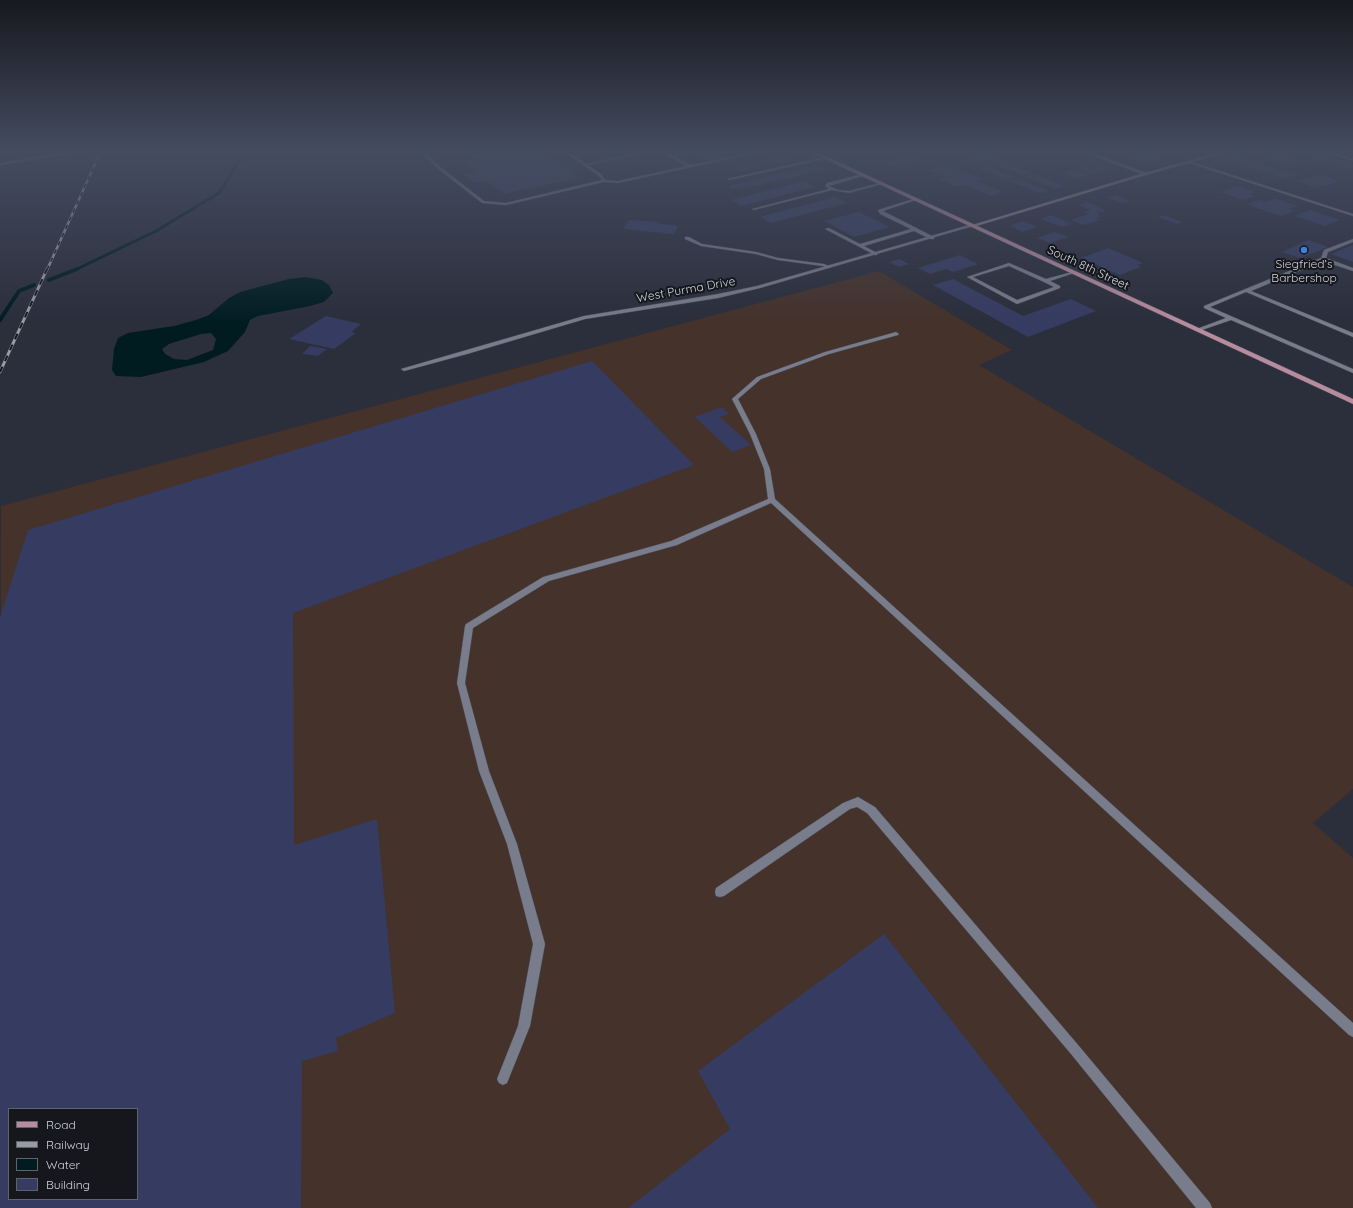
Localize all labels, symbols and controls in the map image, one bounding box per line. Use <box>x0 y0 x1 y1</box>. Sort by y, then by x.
street label: South 8th Street <box>1045 243 1131 293</box>
marker: Siegfried’s Barbershop <box>1299 245 1309 255</box>
place label: Siegfried’s Barbershop <box>1271 257 1337 285</box>
street label: West Purma Drive <box>635 274 737 306</box>
legend <box>8 1108 138 1200</box>
text: Road <box>46 1117 76 1132</box>
text: Railway <box>46 1137 90 1152</box>
text: Water <box>46 1157 80 1172</box>
text: Building <box>46 1177 90 1192</box>

